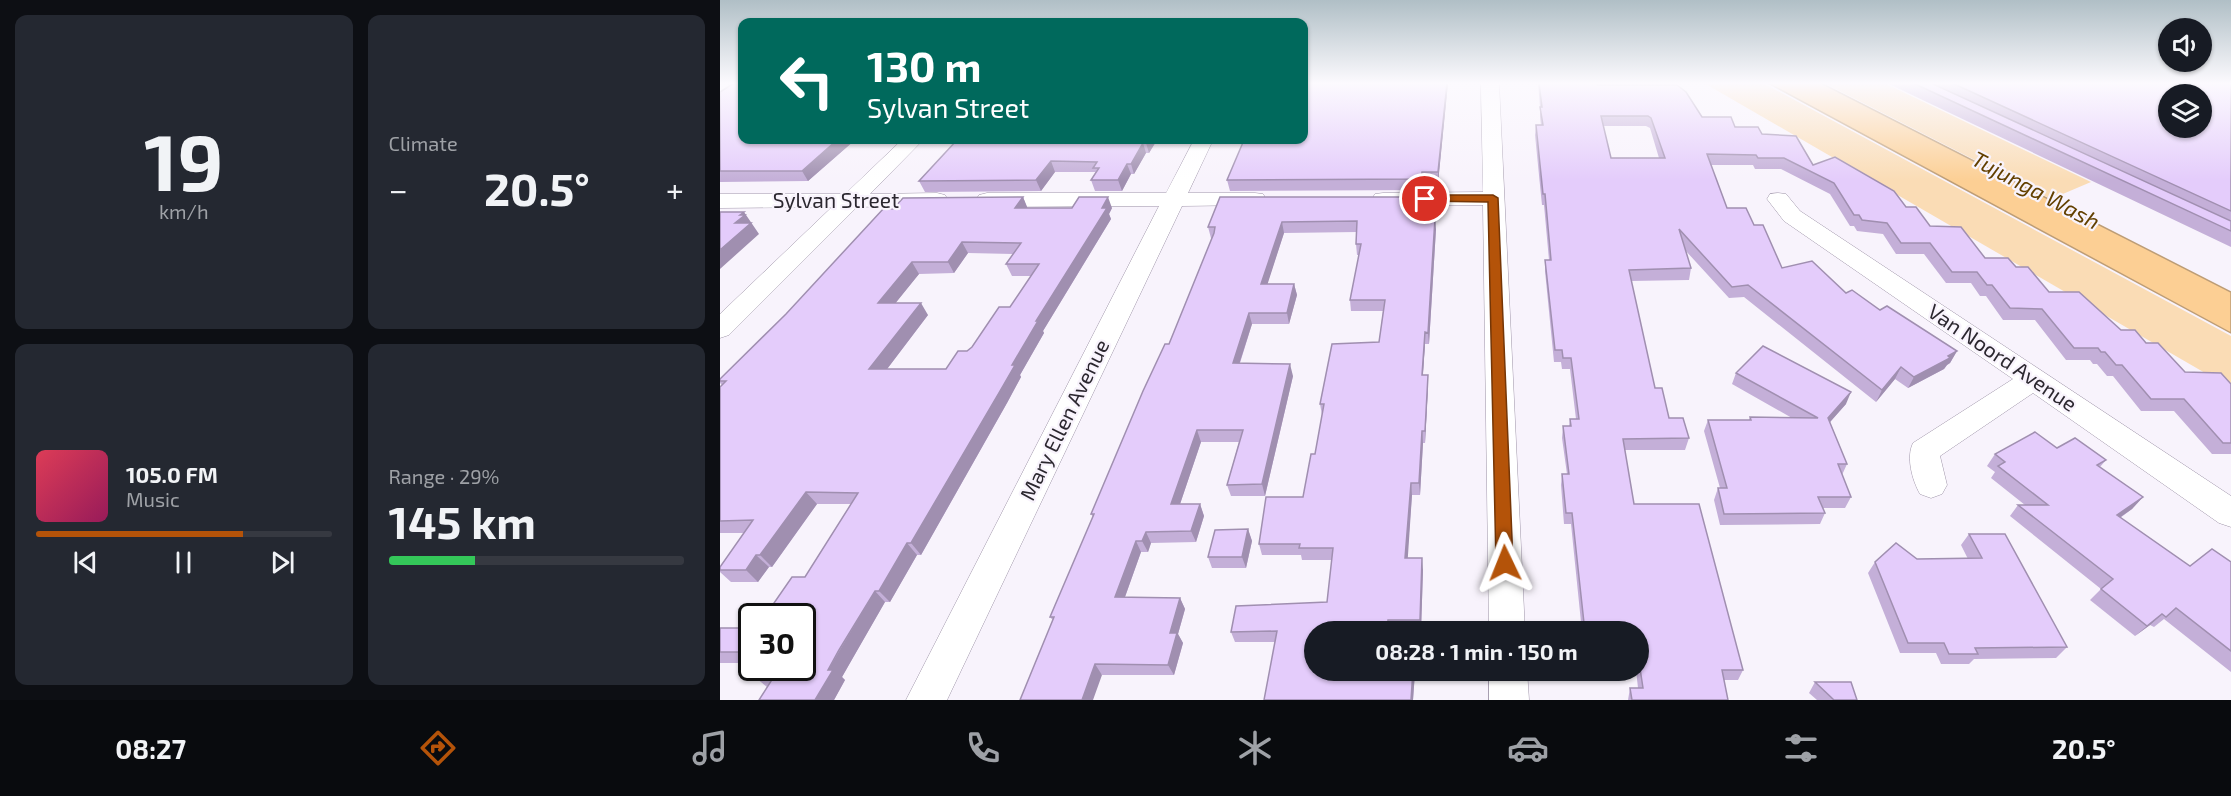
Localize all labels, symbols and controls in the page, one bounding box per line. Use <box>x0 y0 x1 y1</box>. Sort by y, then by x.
map controls <box>2158 18 2212 138</box>
button: sound <box>2158 18 2212 72</box>
text: 130 m <box>867 40 982 90</box>
icon: left <box>768 42 846 120</box>
button: layers <box>2158 84 2212 138</box>
text: Sylvan Street <box>867 91 1029 123</box>
text: 19 <box>144 113 224 207</box>
text: Climate <box>389 131 458 155</box>
water label: Tujunga Wash <box>1968 145 2105 235</box>
text: 20.5° <box>484 161 590 215</box>
text: − <box>389 169 408 209</box>
text: + <box>666 169 684 209</box>
pin <box>1399 173 1450 224</box>
icon: arrive <box>1408 182 1441 215</box>
street label: Sylvan Street <box>773 187 899 212</box>
text: km/h <box>159 199 209 223</box>
street label: Van Noord Avenue <box>1924 298 2082 416</box>
street label: Mary Ellen Avenue <box>1014 335 1113 504</box>
text: 105.0 FM <box>126 461 218 487</box>
text: Range · 29% <box>389 464 499 488</box>
text: Music <box>126 487 180 511</box>
text: 145 km <box>389 494 536 548</box>
position arrow <box>1473 531 1537 595</box>
icon: previous <box>69 546 102 579</box>
icon: pause <box>167 546 200 579</box>
icon: next <box>266 546 299 579</box>
speed limit sign: 30 <box>738 603 816 681</box>
text: 08:28 · 1 min · 150 m <box>1375 638 1578 664</box>
icon: directions <box>417 727 459 769</box>
icon: music <box>689 727 731 769</box>
icon: phone <box>962 727 1004 769</box>
icon: climate <box>1234 727 1276 769</box>
icon: car <box>1507 727 1549 769</box>
icon: filters <box>1780 727 1822 769</box>
text: 08:27 <box>115 732 186 764</box>
text: 20.5° <box>2052 732 2116 764</box>

